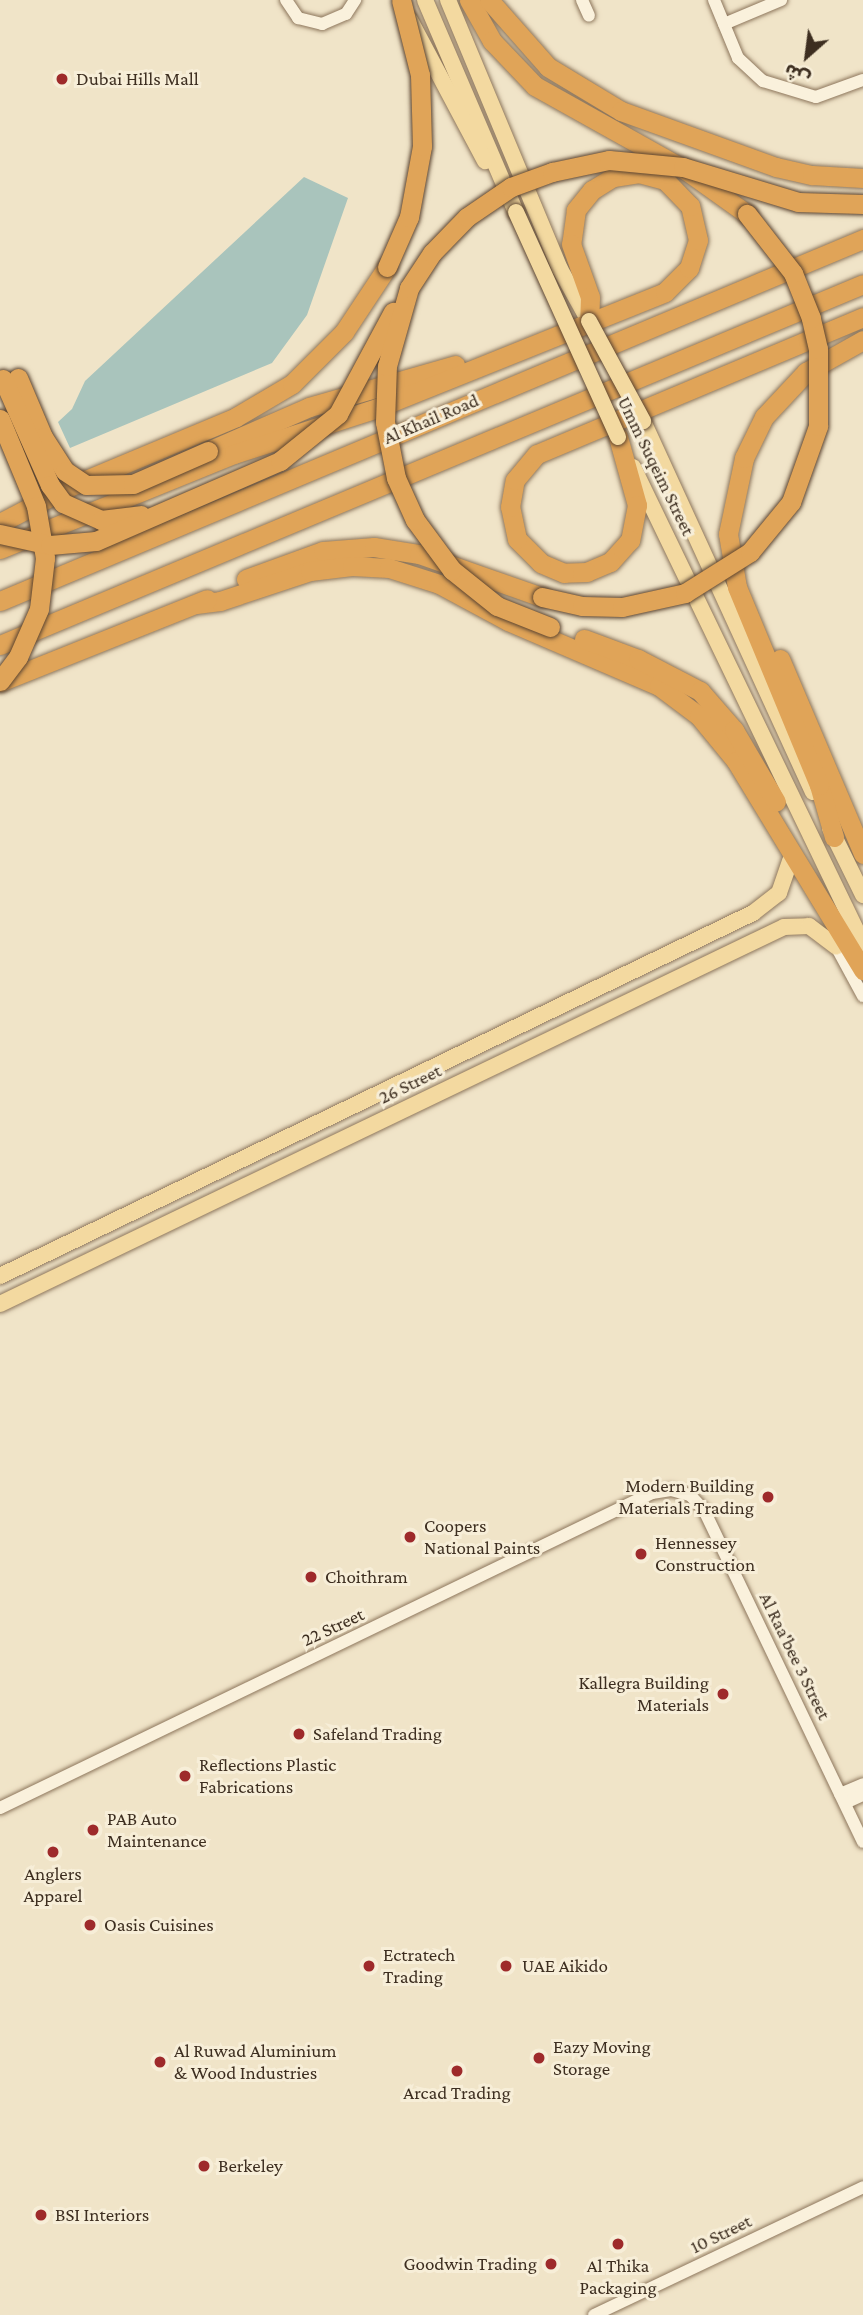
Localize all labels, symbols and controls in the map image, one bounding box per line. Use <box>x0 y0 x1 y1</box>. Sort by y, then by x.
north arrow <box>772 21 842 91</box>
text: ش <box>780 60 813 90</box>
place label: Dubai Hills Mall <box>76 68 199 90</box>
marker: Dubai Hills Mall <box>54 71 70 87</box>
street label: Al Khail Road <box>380 389 482 449</box>
street label: Umm Suqeim Street <box>612 393 700 539</box>
street label: 26 Street <box>375 1059 445 1109</box>
place label: Modern Building Materials Trading <box>619 1475 754 1519</box>
marker: Modern Building Materials Trading <box>760 1489 776 1505</box>
place label: Coopers National Paints <box>424 1515 540 1559</box>
marker: Coopers National Paints <box>402 1529 418 1545</box>
place label: Hennessey Construction <box>655 1532 755 1576</box>
marker: Hennessey Construction <box>633 1546 649 1562</box>
place label: Choithram <box>325 1566 408 1588</box>
marker: Choithram <box>303 1569 319 1585</box>
street label: Al Raa'bee 3 Street <box>754 1589 836 1723</box>
street label: 22 Street <box>298 1603 368 1651</box>
place label: Kallegra Building Materials <box>578 1672 709 1716</box>
marker: Kallegra Building Materials <box>715 1686 731 1702</box>
place label: Safeland Trading <box>313 1723 442 1745</box>
marker: Safeland Trading <box>291 1726 307 1742</box>
place label: Reflections Plastic Fabrications <box>199 1754 336 1798</box>
marker: Reflections Plastic Fabrications <box>177 1768 193 1784</box>
place label: PAB Auto Maintenance <box>107 1808 207 1852</box>
marker: PAB Auto Maintenance <box>85 1822 101 1838</box>
marker: Anglers Apparel <box>45 1844 61 1860</box>
place label: Anglers Apparel <box>23 1863 83 1907</box>
place label: Oasis Cuisines <box>104 1914 214 1936</box>
marker: Oasis Cuisines <box>82 1917 98 1933</box>
place label: Ectratech Trading <box>383 1944 455 1988</box>
place label: UAE Aikido <box>522 1955 608 1977</box>
marker: UAE Aikido <box>496 1956 516 1976</box>
marker: Ectratech Trading <box>361 1958 377 1974</box>
place label: Eazy Moving Storage <box>553 2036 651 2080</box>
place label: Al Ruwad Aluminium & Wood Industries <box>174 2040 337 2084</box>
marker: Eazy Moving Storage <box>531 2050 547 2066</box>
marker: Al Ruwad Aluminium & Wood Industries <box>152 2054 168 2070</box>
marker: Arcad Trading <box>449 2063 465 2079</box>
place label: Arcad Trading <box>403 2082 511 2104</box>
place label: Berkeley <box>218 2155 283 2177</box>
marker: Berkeley <box>196 2158 212 2174</box>
place label: BSI Interiors <box>55 2204 149 2226</box>
marker: BSI Interiors <box>33 2207 49 2223</box>
street label: 10 Street <box>687 2209 755 2259</box>
marker: Al Thika Packaging <box>610 2236 626 2252</box>
place label: Goodwin Trading <box>403 2253 537 2275</box>
place label: Al Thika Packaging <box>579 2255 657 2299</box>
marker: Goodwin Trading <box>543 2256 559 2272</box>

